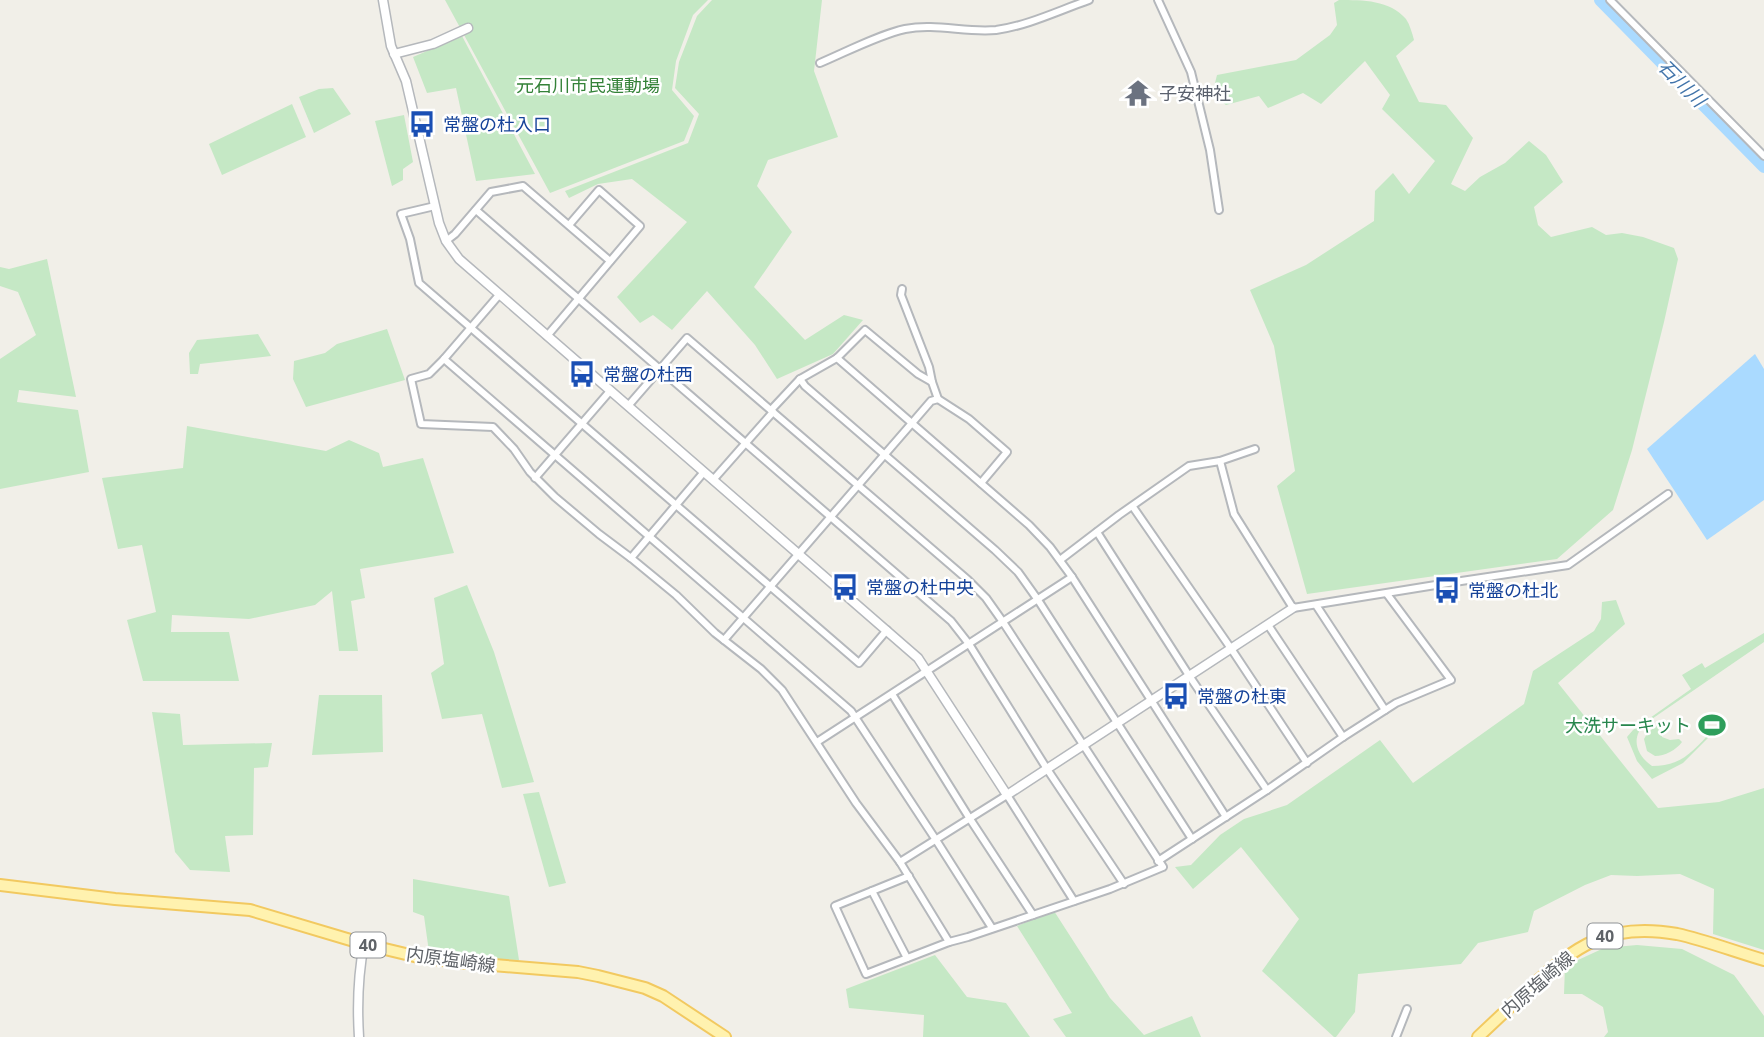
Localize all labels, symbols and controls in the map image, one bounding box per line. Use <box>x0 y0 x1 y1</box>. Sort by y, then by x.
water label: 石川川 <box>1653 54 1713 114</box>
park label: 元石川市民運動場 <box>516 73 660 97</box>
temple icon: 子安神社 <box>1123 78 1153 108</box>
place label: 子安神社 <box>1159 81 1231 105</box>
bus stop icon: 常盤の杜入口 <box>407 109 437 139</box>
place label: 常盤の杜入口 <box>443 112 551 136</box>
bus stop icon: 常盤の杜西 <box>567 359 597 389</box>
place label: 常盤の杜西 <box>603 362 693 386</box>
bus stop icon: 常盤の杜中央 <box>830 572 860 602</box>
place label: 常盤の杜中央 <box>866 575 974 599</box>
bus stop icon: 常盤の杜北 <box>1432 575 1462 605</box>
place label: 常盤の杜北 <box>1468 578 1558 602</box>
bus stop icon: 常盤の杜東 <box>1161 681 1191 711</box>
place label: 常盤の杜東 <box>1197 684 1287 708</box>
sports icon: 大洗サーキット <box>1697 710 1727 740</box>
place label: 大洗サーキット <box>1565 713 1691 737</box>
road number: 40 <box>1588 924 1622 948</box>
road number: 40 <box>350 932 386 958</box>
street label: 内原塩崎線 <box>405 941 497 977</box>
street label: 内原塩崎線 <box>1495 945 1579 1023</box>

